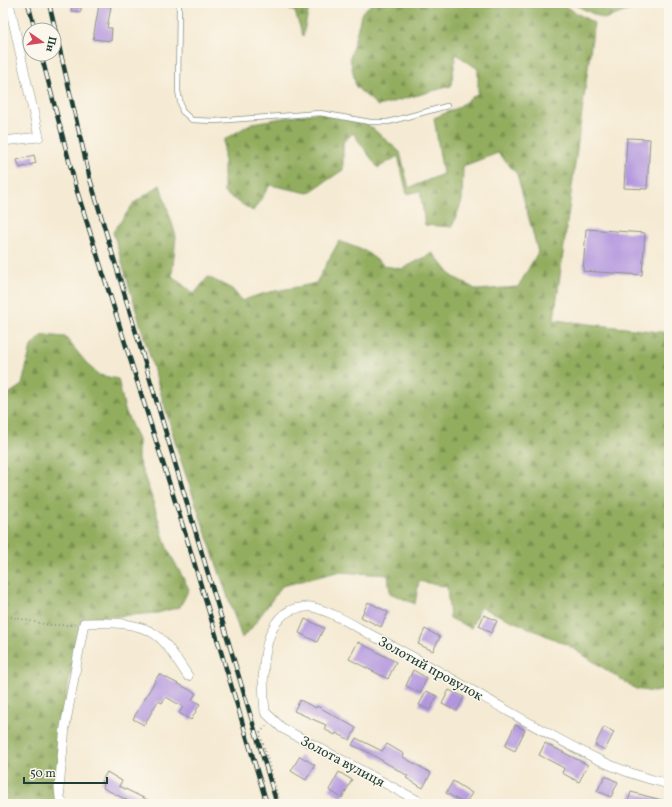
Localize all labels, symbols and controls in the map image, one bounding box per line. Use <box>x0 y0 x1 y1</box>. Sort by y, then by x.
north arrow <box>22 22 62 62</box>
text: Пн <box>41 35 59 53</box>
street label: Золотий провулок <box>374 633 487 706</box>
street label: Золота вулиця <box>297 732 388 793</box>
scale bar <box>24 759 107 785</box>
text: 50 m <box>30 766 56 782</box>

